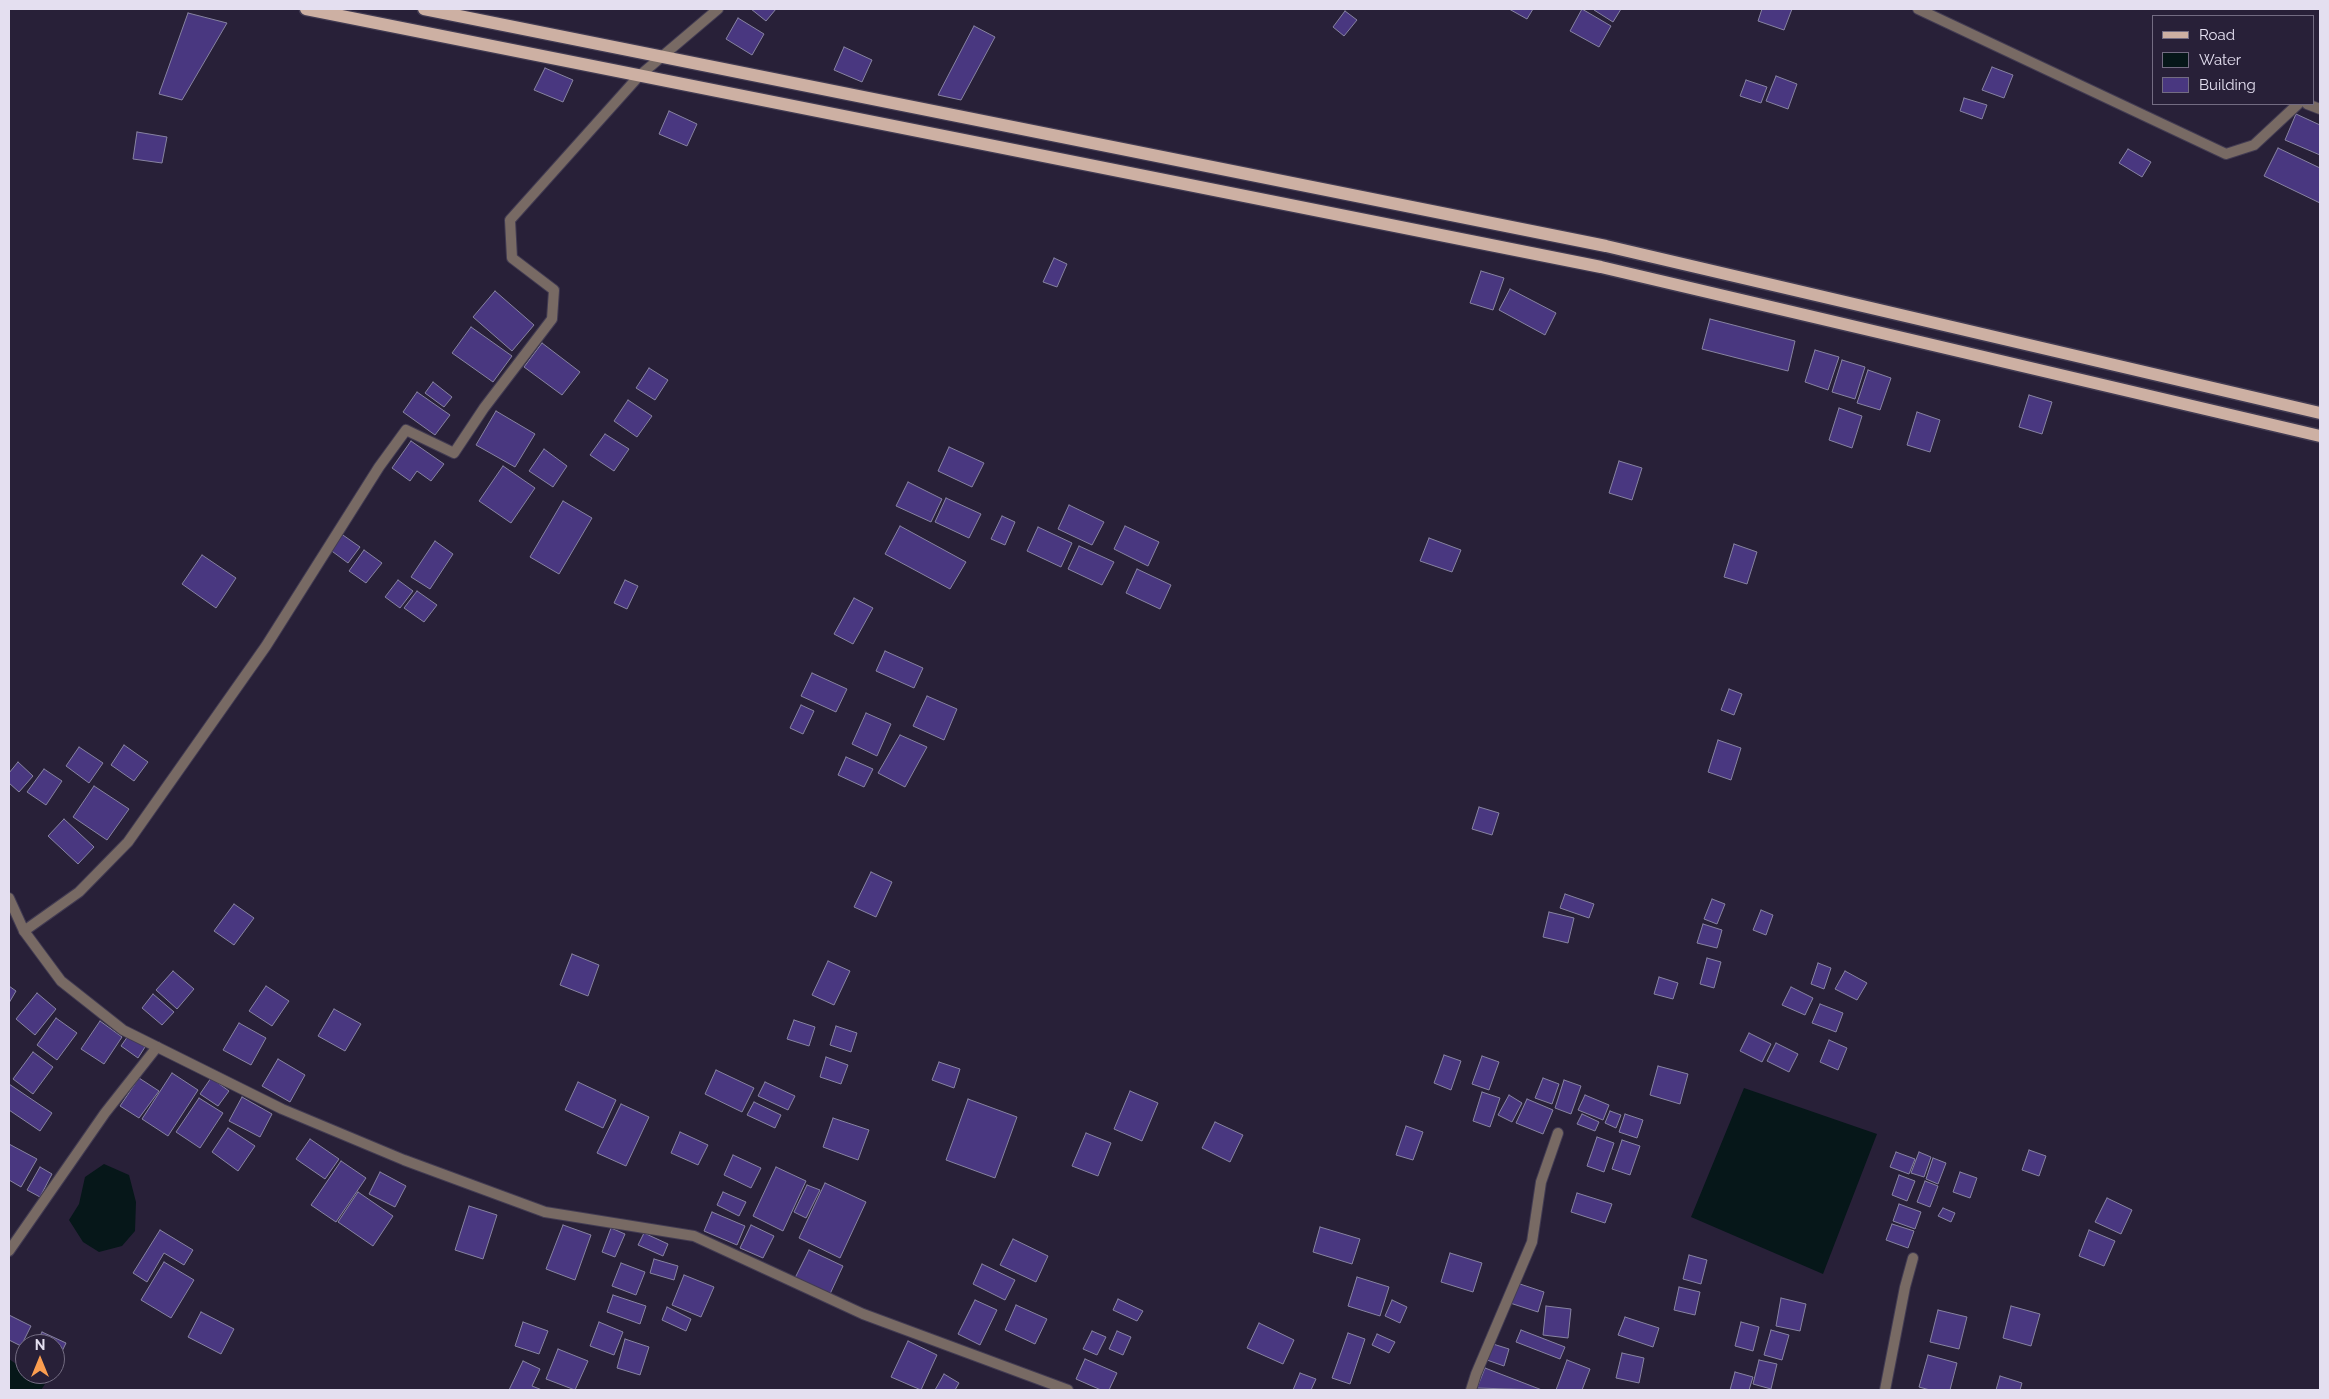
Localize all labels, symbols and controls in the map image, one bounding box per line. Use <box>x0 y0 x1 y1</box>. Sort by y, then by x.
legend <box>2152 15 2314 105</box>
text: Road <box>2199 26 2235 44</box>
text: Water <box>2199 51 2241 69</box>
text: Building <box>2199 76 2256 94</box>
north arrow <box>15 1334 65 1384</box>
text: N <box>35 1337 45 1353</box>

